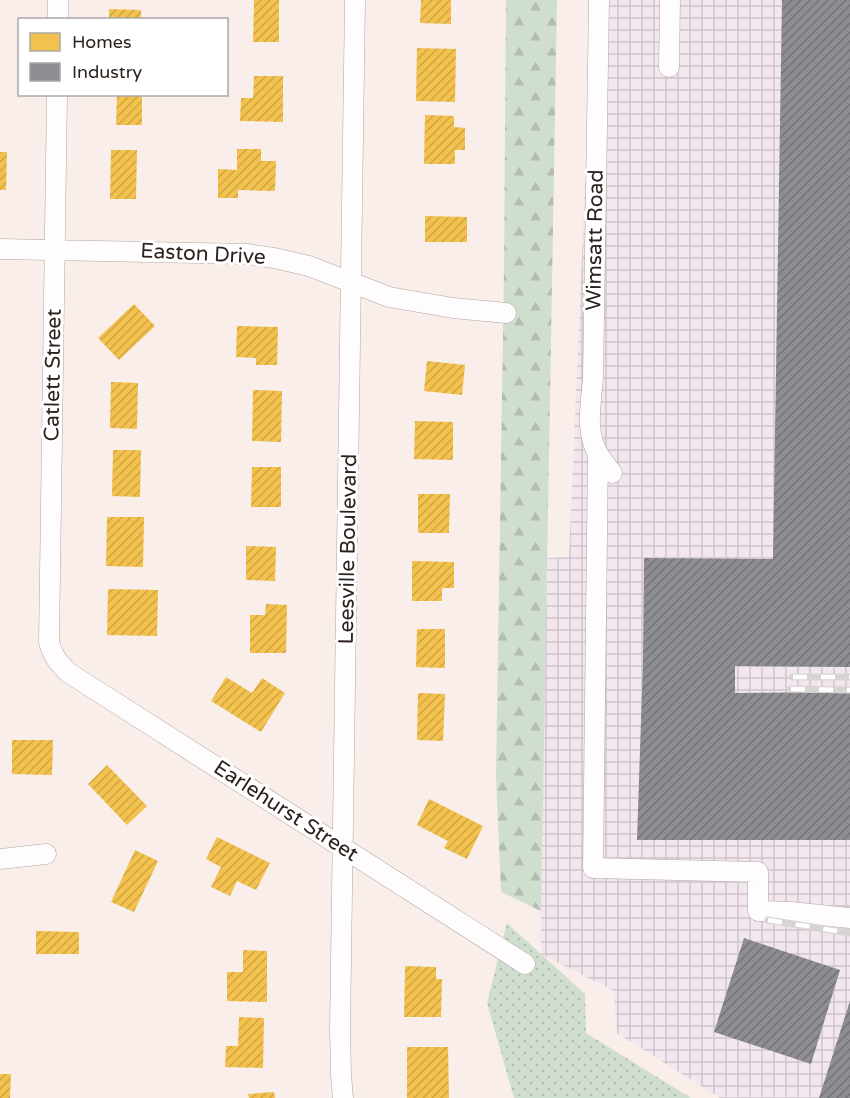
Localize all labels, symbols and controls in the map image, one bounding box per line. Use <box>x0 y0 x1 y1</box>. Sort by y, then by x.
legend <box>18 18 228 96</box>
text: Homes <box>72 31 132 53</box>
text: Industry <box>72 61 143 83</box>
street label: Wimsatt Road <box>581 169 609 311</box>
street label: Easton Drive <box>140 238 267 270</box>
street label: Catlett Street <box>39 308 67 442</box>
street label: Leesville Boulevard <box>334 453 362 645</box>
street label: Earlehurst Street <box>209 755 363 867</box>

